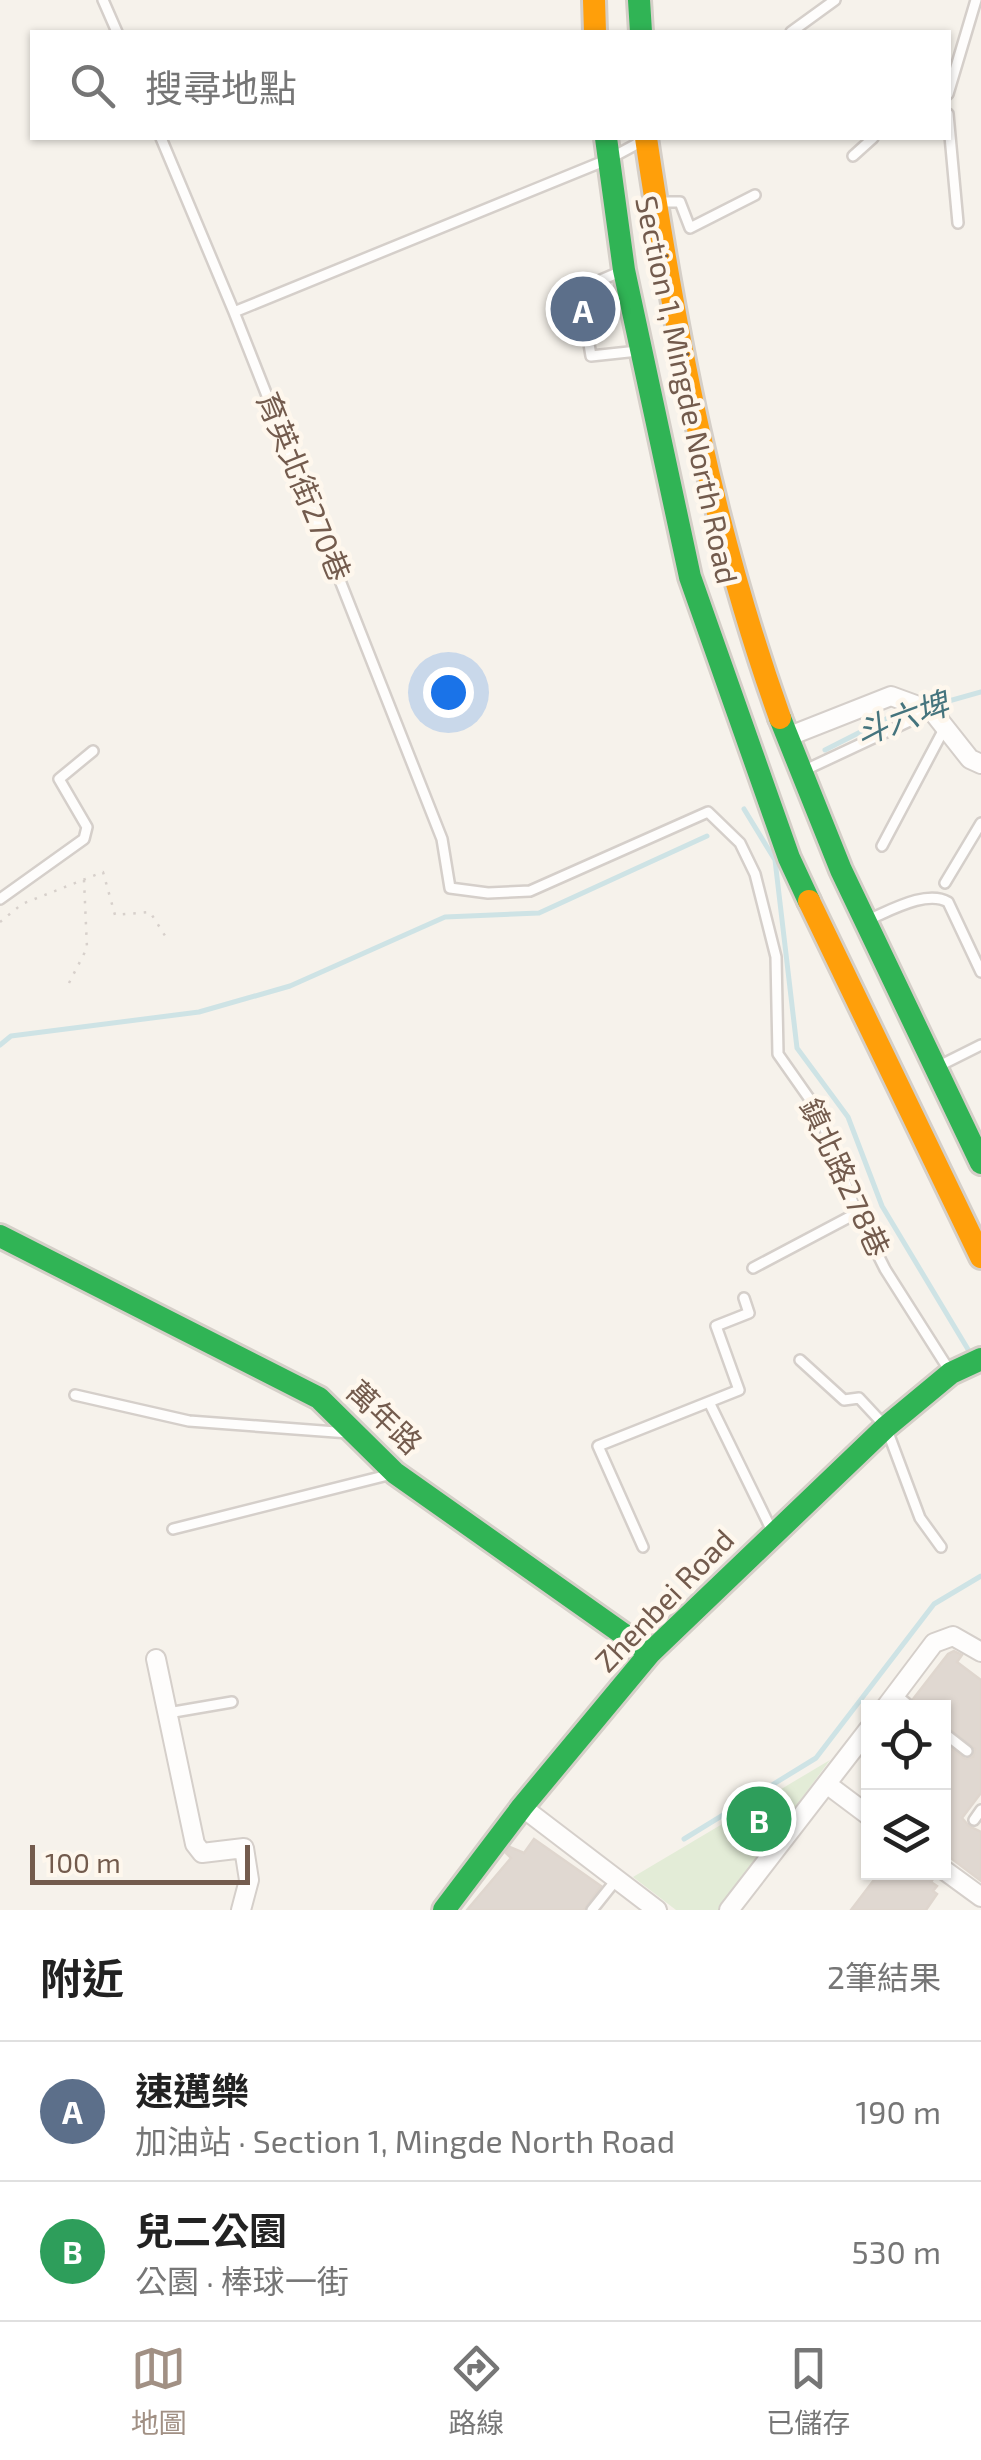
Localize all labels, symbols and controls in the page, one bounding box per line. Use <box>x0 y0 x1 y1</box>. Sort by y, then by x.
search box <box>30 30 951 140</box>
icon: search <box>65 58 120 113</box>
text: 搜尋地點 <box>145 64 297 110</box>
street label: Section 1, Mingde North Road <box>629 192 747 587</box>
pin: A <box>550 272 616 346</box>
street label: 育英北街270巷 <box>251 387 359 586</box>
your location <box>423 667 474 718</box>
water label: 斗六埤 <box>850 681 957 751</box>
street label: 鎮北路278巷 <box>793 1092 898 1262</box>
street label: 萬年路 <box>341 1372 430 1461</box>
street label: Zhenbei Road <box>587 1521 741 1678</box>
map controls <box>861 1700 951 1880</box>
button: locate <box>861 1700 951 1790</box>
pin: B <box>726 1782 792 1856</box>
button: layers <box>861 1790 951 1880</box>
scale bar <box>30 1840 250 1884</box>
text: 100 m <box>45 1845 121 1879</box>
text: 附近 <box>40 1952 124 2002</box>
text: 2筆結果 <box>827 1957 941 1995</box>
text: 速邁樂 <box>135 2067 249 2113</box>
text: A <box>62 2092 83 2130</box>
text: 190 m <box>855 2092 941 2130</box>
text: 加油站 · Section 1, Mingde North Road <box>135 2121 675 2159</box>
text: 兒二公園 <box>135 2207 287 2253</box>
text: B <box>62 2232 83 2270</box>
text: 530 m <box>852 2232 941 2270</box>
text: 公園 · 棒球一街 <box>135 2261 349 2299</box>
tab: 地圖 <box>131 2341 187 2441</box>
tab: 路線 <box>448 2341 504 2441</box>
tab: 已儲存 <box>766 2341 850 2441</box>

